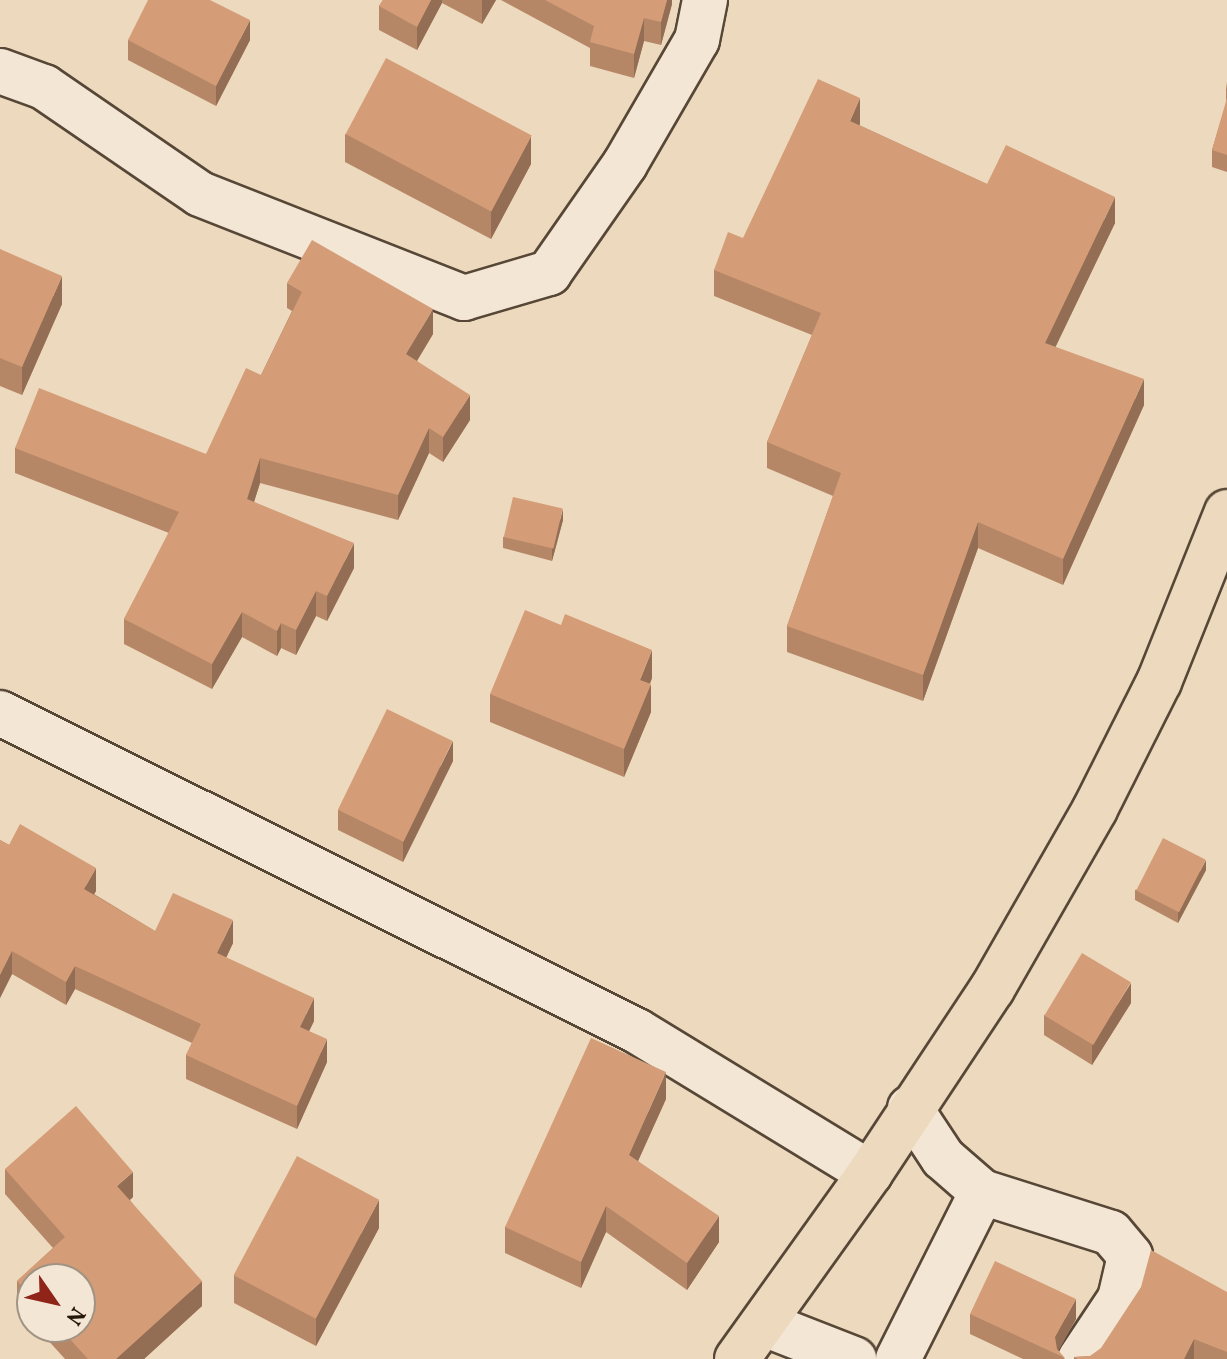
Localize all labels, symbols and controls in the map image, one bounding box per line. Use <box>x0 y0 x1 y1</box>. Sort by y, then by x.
north arrow <box>16 1263 96 1343</box>
text: N <box>57 1300 92 1331</box>

